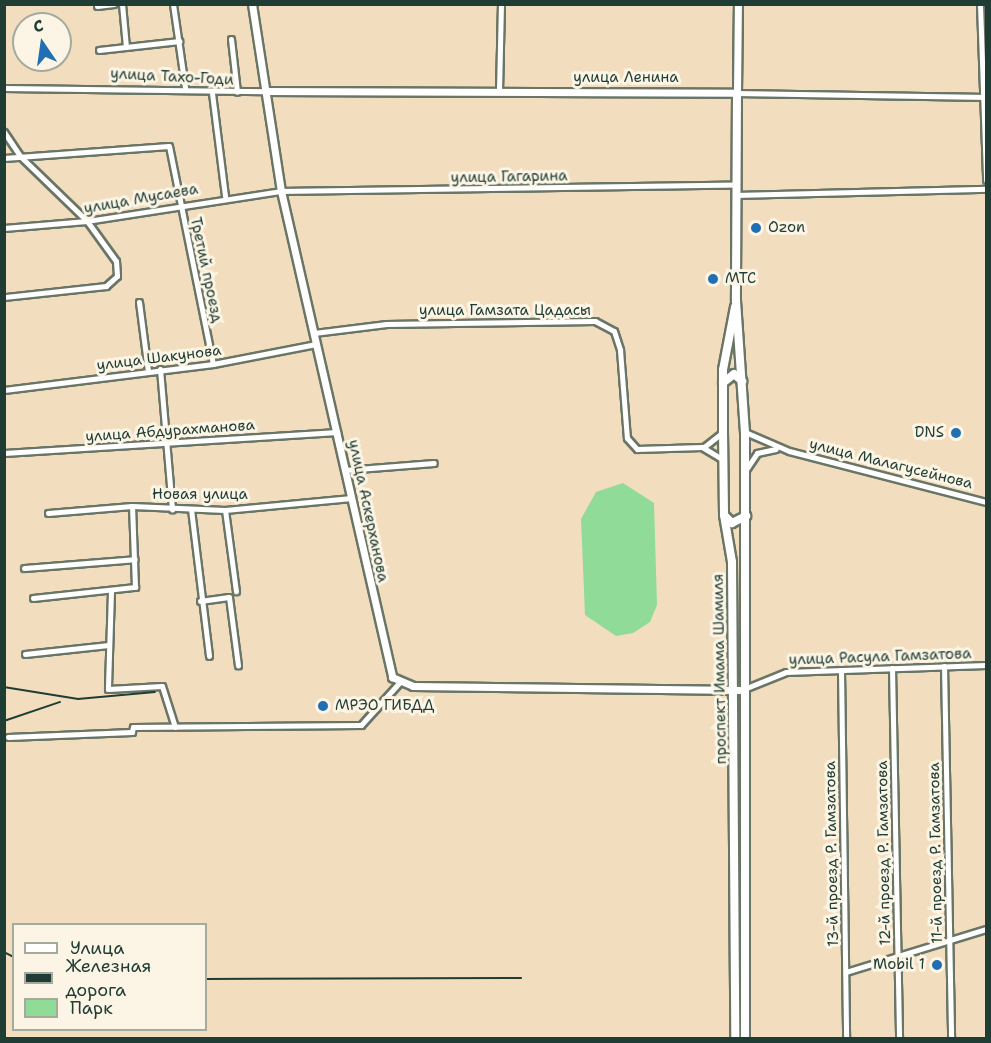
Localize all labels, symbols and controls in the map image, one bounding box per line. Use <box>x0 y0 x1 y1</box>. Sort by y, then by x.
north arrow <box>12 12 72 72</box>
text: С <box>31 15 45 37</box>
street label: улица Тахо-Годи <box>110 65 234 89</box>
street label: улица Ленина <box>573 69 679 87</box>
street label: улица Гагарина <box>450 167 568 187</box>
street label: улица Мусаева <box>83 180 199 218</box>
street label: Третий проезд <box>186 216 226 324</box>
place label: Ozon <box>768 219 805 237</box>
marker: Ozon <box>749 221 763 235</box>
place label: МТС <box>725 270 756 288</box>
marker: МТС <box>706 272 720 286</box>
street label: улица Гамзата Цадасы <box>419 302 591 320</box>
street label: улица Шакунова <box>96 341 222 375</box>
street label: улица Абдурахманова <box>85 416 255 446</box>
place label: DNS <box>914 424 944 442</box>
marker: DNS <box>949 426 963 440</box>
street label: улица Малагусейнова <box>807 435 975 493</box>
street label: улица Аскерханова <box>344 438 392 584</box>
street label: Новая улица <box>152 486 248 504</box>
street label: проспект Имама Шамиля <box>709 574 731 764</box>
street label: улица Расула Гамзатова <box>788 645 972 669</box>
place label: МРЭО ГИБДД <box>335 697 434 715</box>
marker: МРЭО ГИБДД <box>316 699 330 713</box>
street label: 12-й проезд Р. Гамзатова <box>873 760 895 946</box>
street label: 13-й проезд Р. Гамзатова <box>821 761 843 947</box>
street label: 11-й проезд Р. Гамзатова <box>925 762 947 944</box>
legend <box>12 923 207 1031</box>
text: Улица <box>70 936 124 960</box>
text: Железная дорога <box>65 954 151 1002</box>
place label: Mobil 1 <box>873 956 925 974</box>
marker: Mobil 1 <box>930 958 944 972</box>
text: Парк <box>70 996 113 1020</box>

